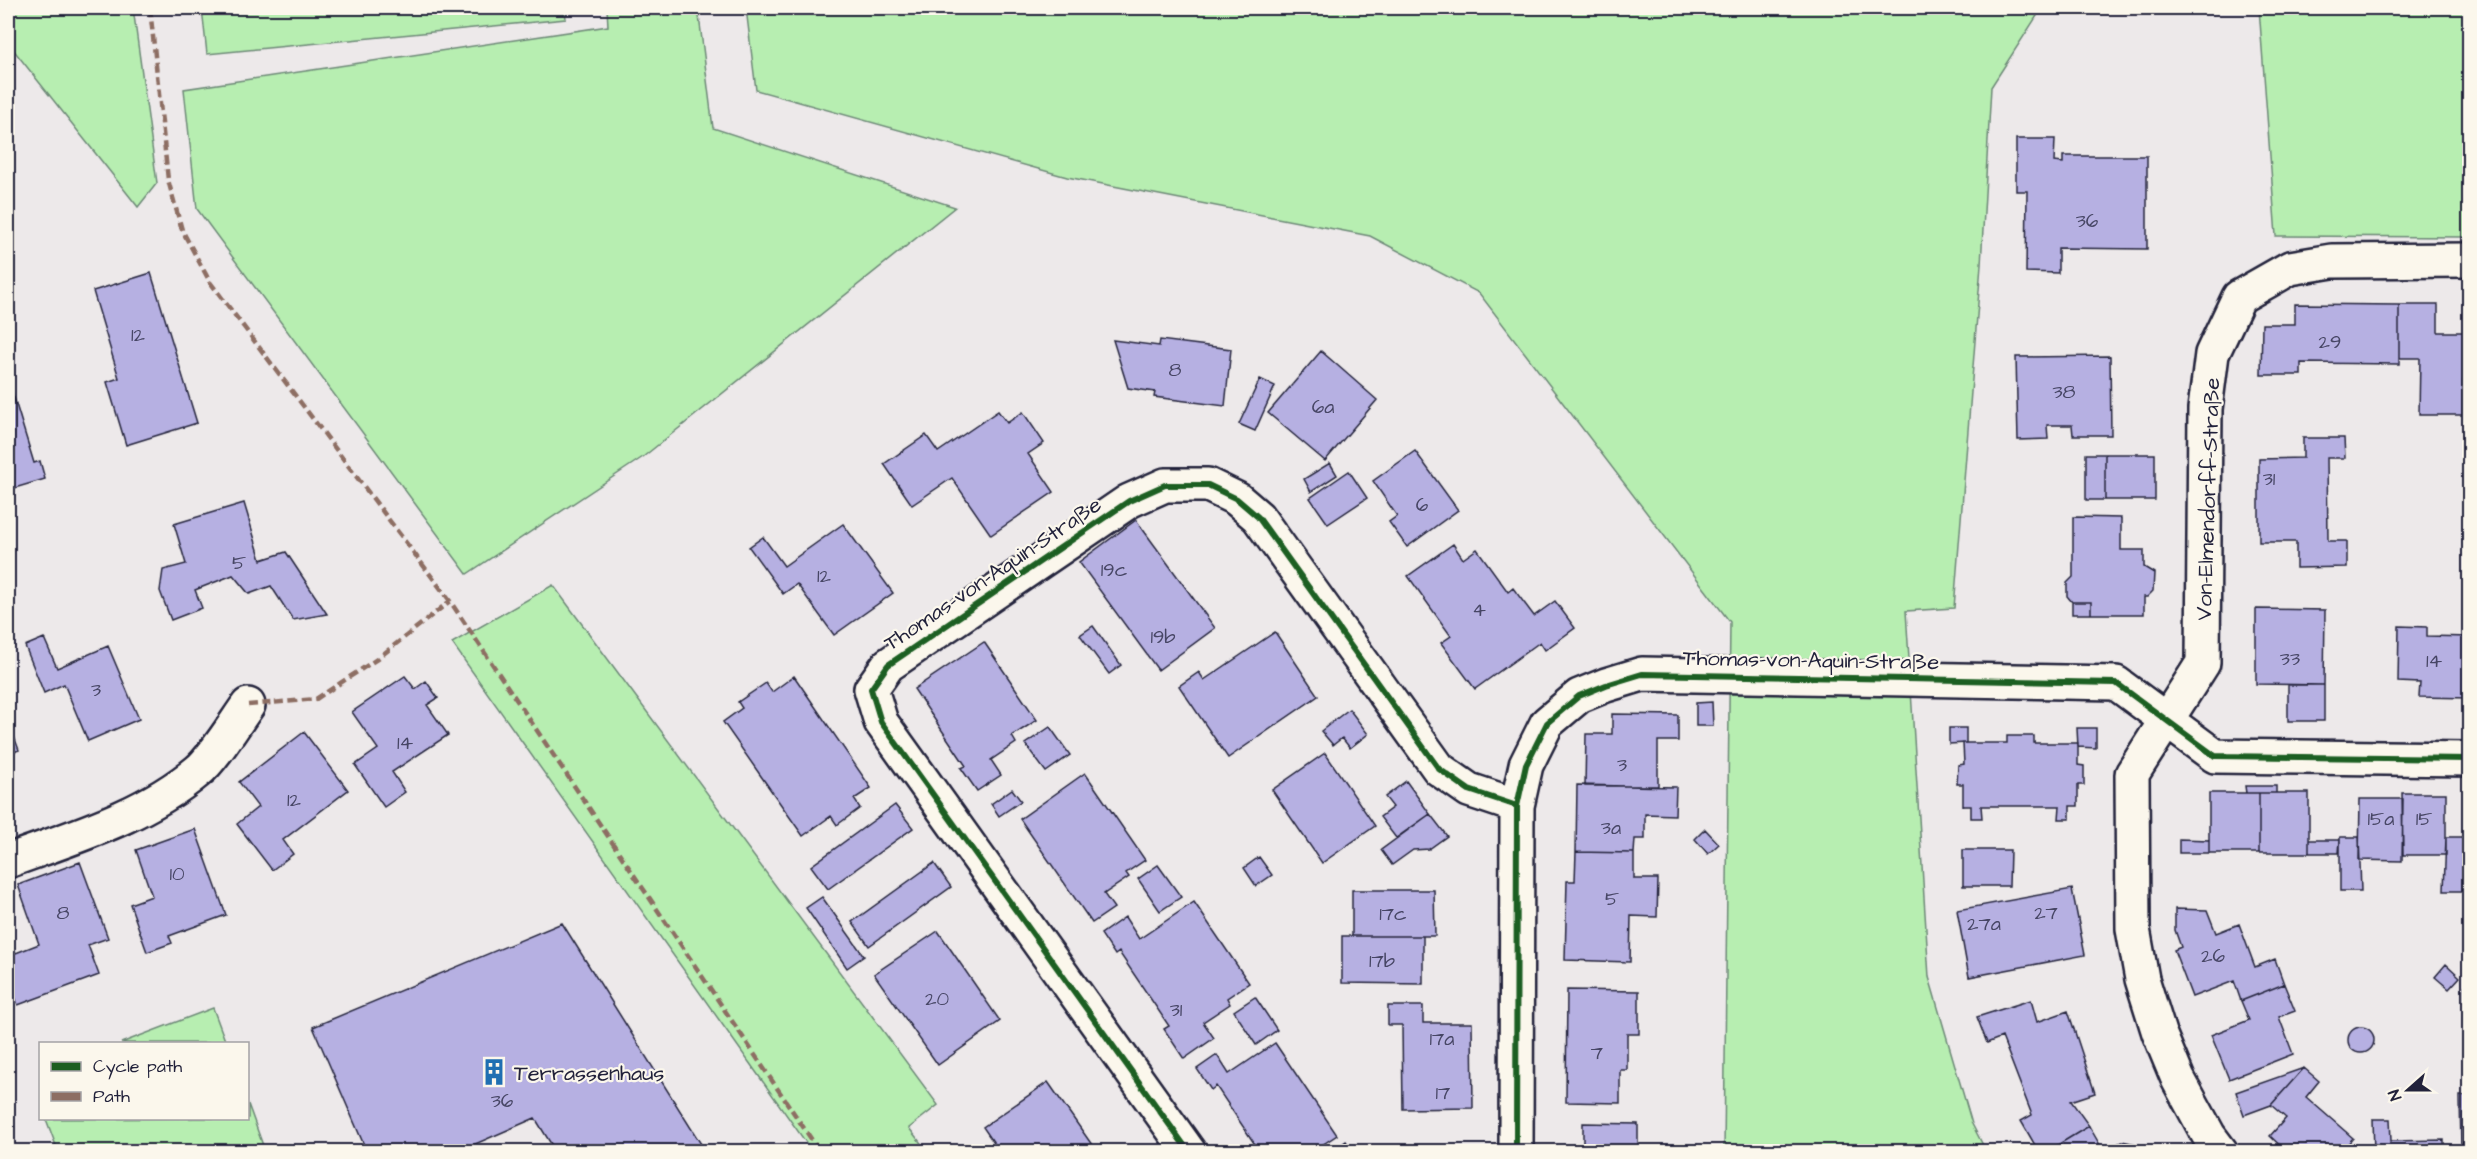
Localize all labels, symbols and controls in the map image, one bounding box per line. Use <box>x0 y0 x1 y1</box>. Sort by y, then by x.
house number: 36 <box>2076 207 2099 235</box>
house number: 12 <box>131 321 146 349</box>
house number: 29 <box>2319 328 2341 356</box>
house number: 8 <box>1169 356 1182 384</box>
street label: Von-Elmendorff-Straße <box>2189 377 2228 621</box>
house number: 38 <box>2052 378 2076 406</box>
house number: 6a <box>1312 393 1334 421</box>
house number: 31 <box>2263 465 2276 493</box>
street label: Thomas-von-Aquin-Straße <box>878 490 1108 659</box>
house number: 6 <box>1416 491 1429 519</box>
house number: 5 <box>232 549 246 577</box>
house number: 19c <box>1101 556 1128 584</box>
house number: 12 <box>817 562 832 590</box>
house number: 4 <box>1472 596 1486 624</box>
house number: 19b <box>1150 623 1176 651</box>
street label: Thomas-von-Aquin-Straße <box>1683 643 1940 678</box>
house number: 33 <box>2280 645 2300 673</box>
house number: 14 <box>2426 647 2442 675</box>
house number: 3 <box>91 676 101 704</box>
house number: 14 <box>397 729 413 757</box>
house number: 3 <box>1617 751 1627 779</box>
house number: 12 <box>287 786 302 814</box>
house number: 15a <box>2368 805 2394 833</box>
house number: 15 <box>2416 805 2432 833</box>
house number: 3a <box>1601 814 1621 842</box>
house number: 10 <box>169 860 185 888</box>
house number: 5 <box>1605 885 1619 913</box>
house number: 8 <box>57 899 70 927</box>
house number: 27 <box>2034 899 2058 927</box>
house number: 17c <box>1379 900 1407 928</box>
house number: 27a <box>1967 910 2001 938</box>
house number: 26 <box>2201 942 2225 970</box>
house number: 17b <box>1369 947 1395 975</box>
house number: 20 <box>925 985 949 1013</box>
house number: 31 <box>1170 996 1183 1024</box>
house number: 17a <box>1429 1025 1455 1053</box>
house number: 7 <box>1591 1039 1603 1067</box>
legend <box>39 1042 249 1120</box>
text: Cycle path <box>93 1054 182 1080</box>
building icon: Terrassenhaus <box>479 1057 509 1087</box>
place label: Terrassenhaus <box>514 1058 664 1089</box>
north arrow <box>2378 1060 2438 1120</box>
house number: 17 <box>1436 1079 1450 1107</box>
text: Path <box>93 1084 130 1109</box>
text: N <box>2383 1086 2407 1104</box>
house number: 36 <box>491 1087 514 1115</box>

